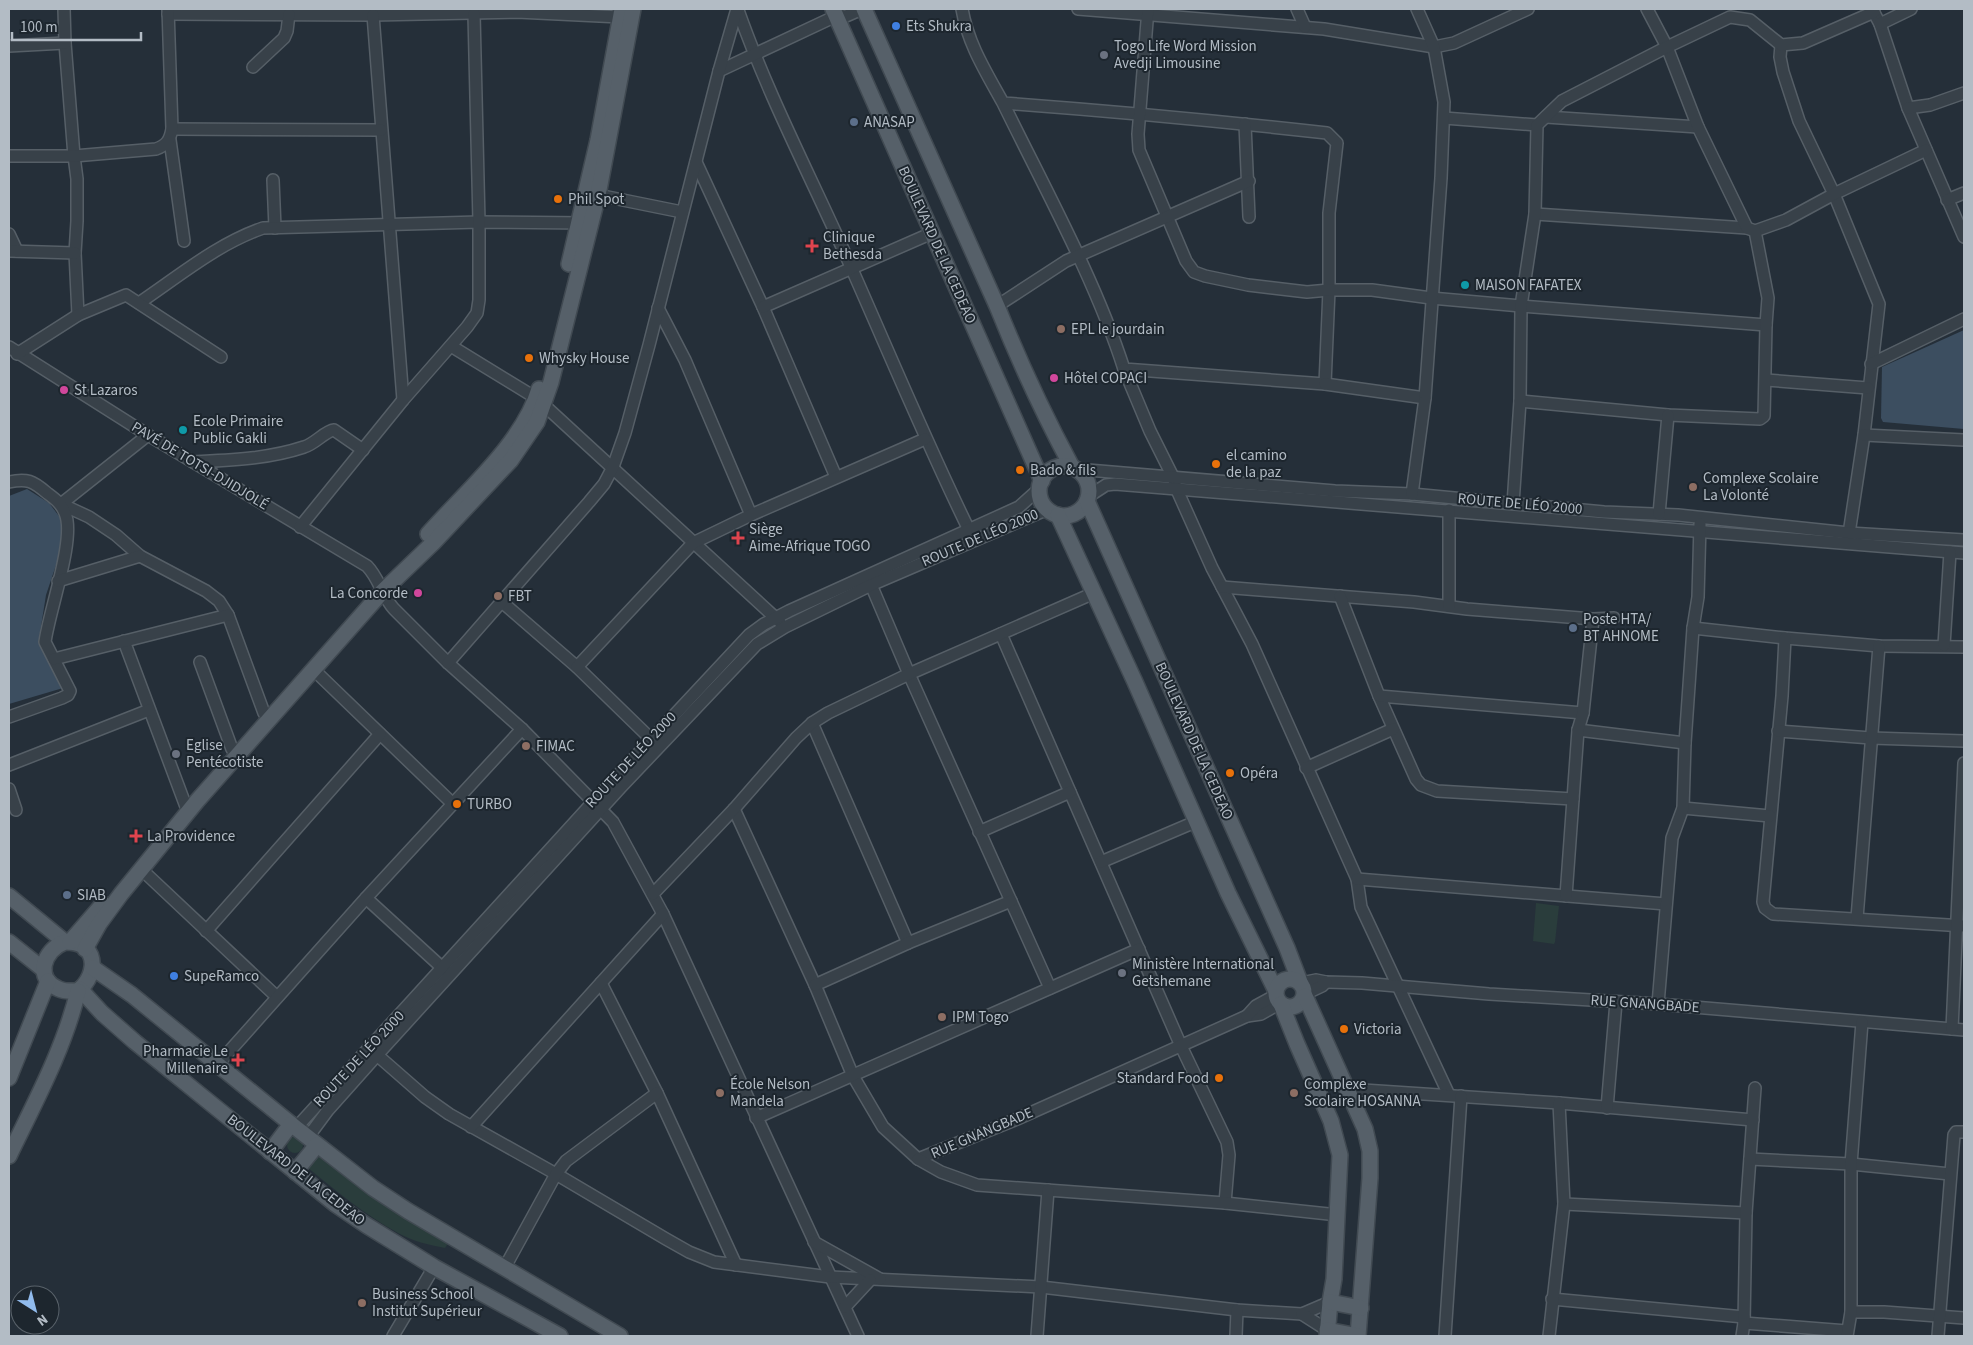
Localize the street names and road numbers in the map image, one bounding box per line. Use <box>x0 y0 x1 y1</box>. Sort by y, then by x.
street label: BOULEVARD DE LA CEDEAO <box>893 163 981 327</box>
street label: PAVÉ DE TOTSI-DJIDJOLÉ <box>127 417 273 515</box>
street label: ROUTE DE LÉO 2000 <box>1457 488 1583 520</box>
street label: ROUTE DE LÉO 2000 <box>918 504 1042 572</box>
street label: BOULEVARD DE LA CEDEAO <box>1150 659 1238 823</box>
street label: ROUTE DE LÉO 2000 <box>581 707 681 813</box>
street label: RUE GNANGBADE <box>1590 990 1700 1018</box>
street label: ROUTE DE LÉO 2000 <box>309 1006 409 1112</box>
street label: RUE GNANGBADE <box>928 1102 1036 1164</box>
street label: BOULEVARD DE LA CEDEAO <box>222 1109 370 1231</box>

